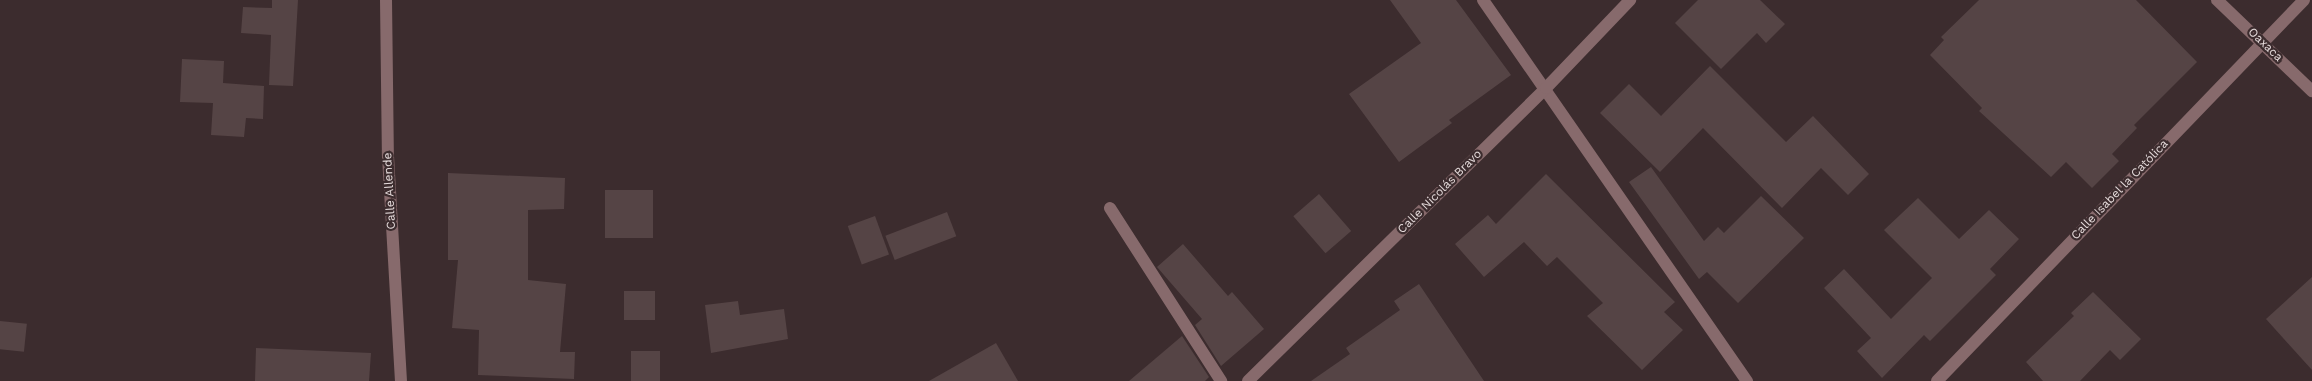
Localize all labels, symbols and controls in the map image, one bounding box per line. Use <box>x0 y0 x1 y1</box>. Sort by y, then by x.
street label: Oaxaca <box>2245 25 2285 65</box>
street label: Calle Isabel la Católica <box>2068 137 2172 243</box>
street label: Calle Nicolás Bravo <box>1395 147 1485 237</box>
street label: Calle Allende <box>381 152 399 230</box>

